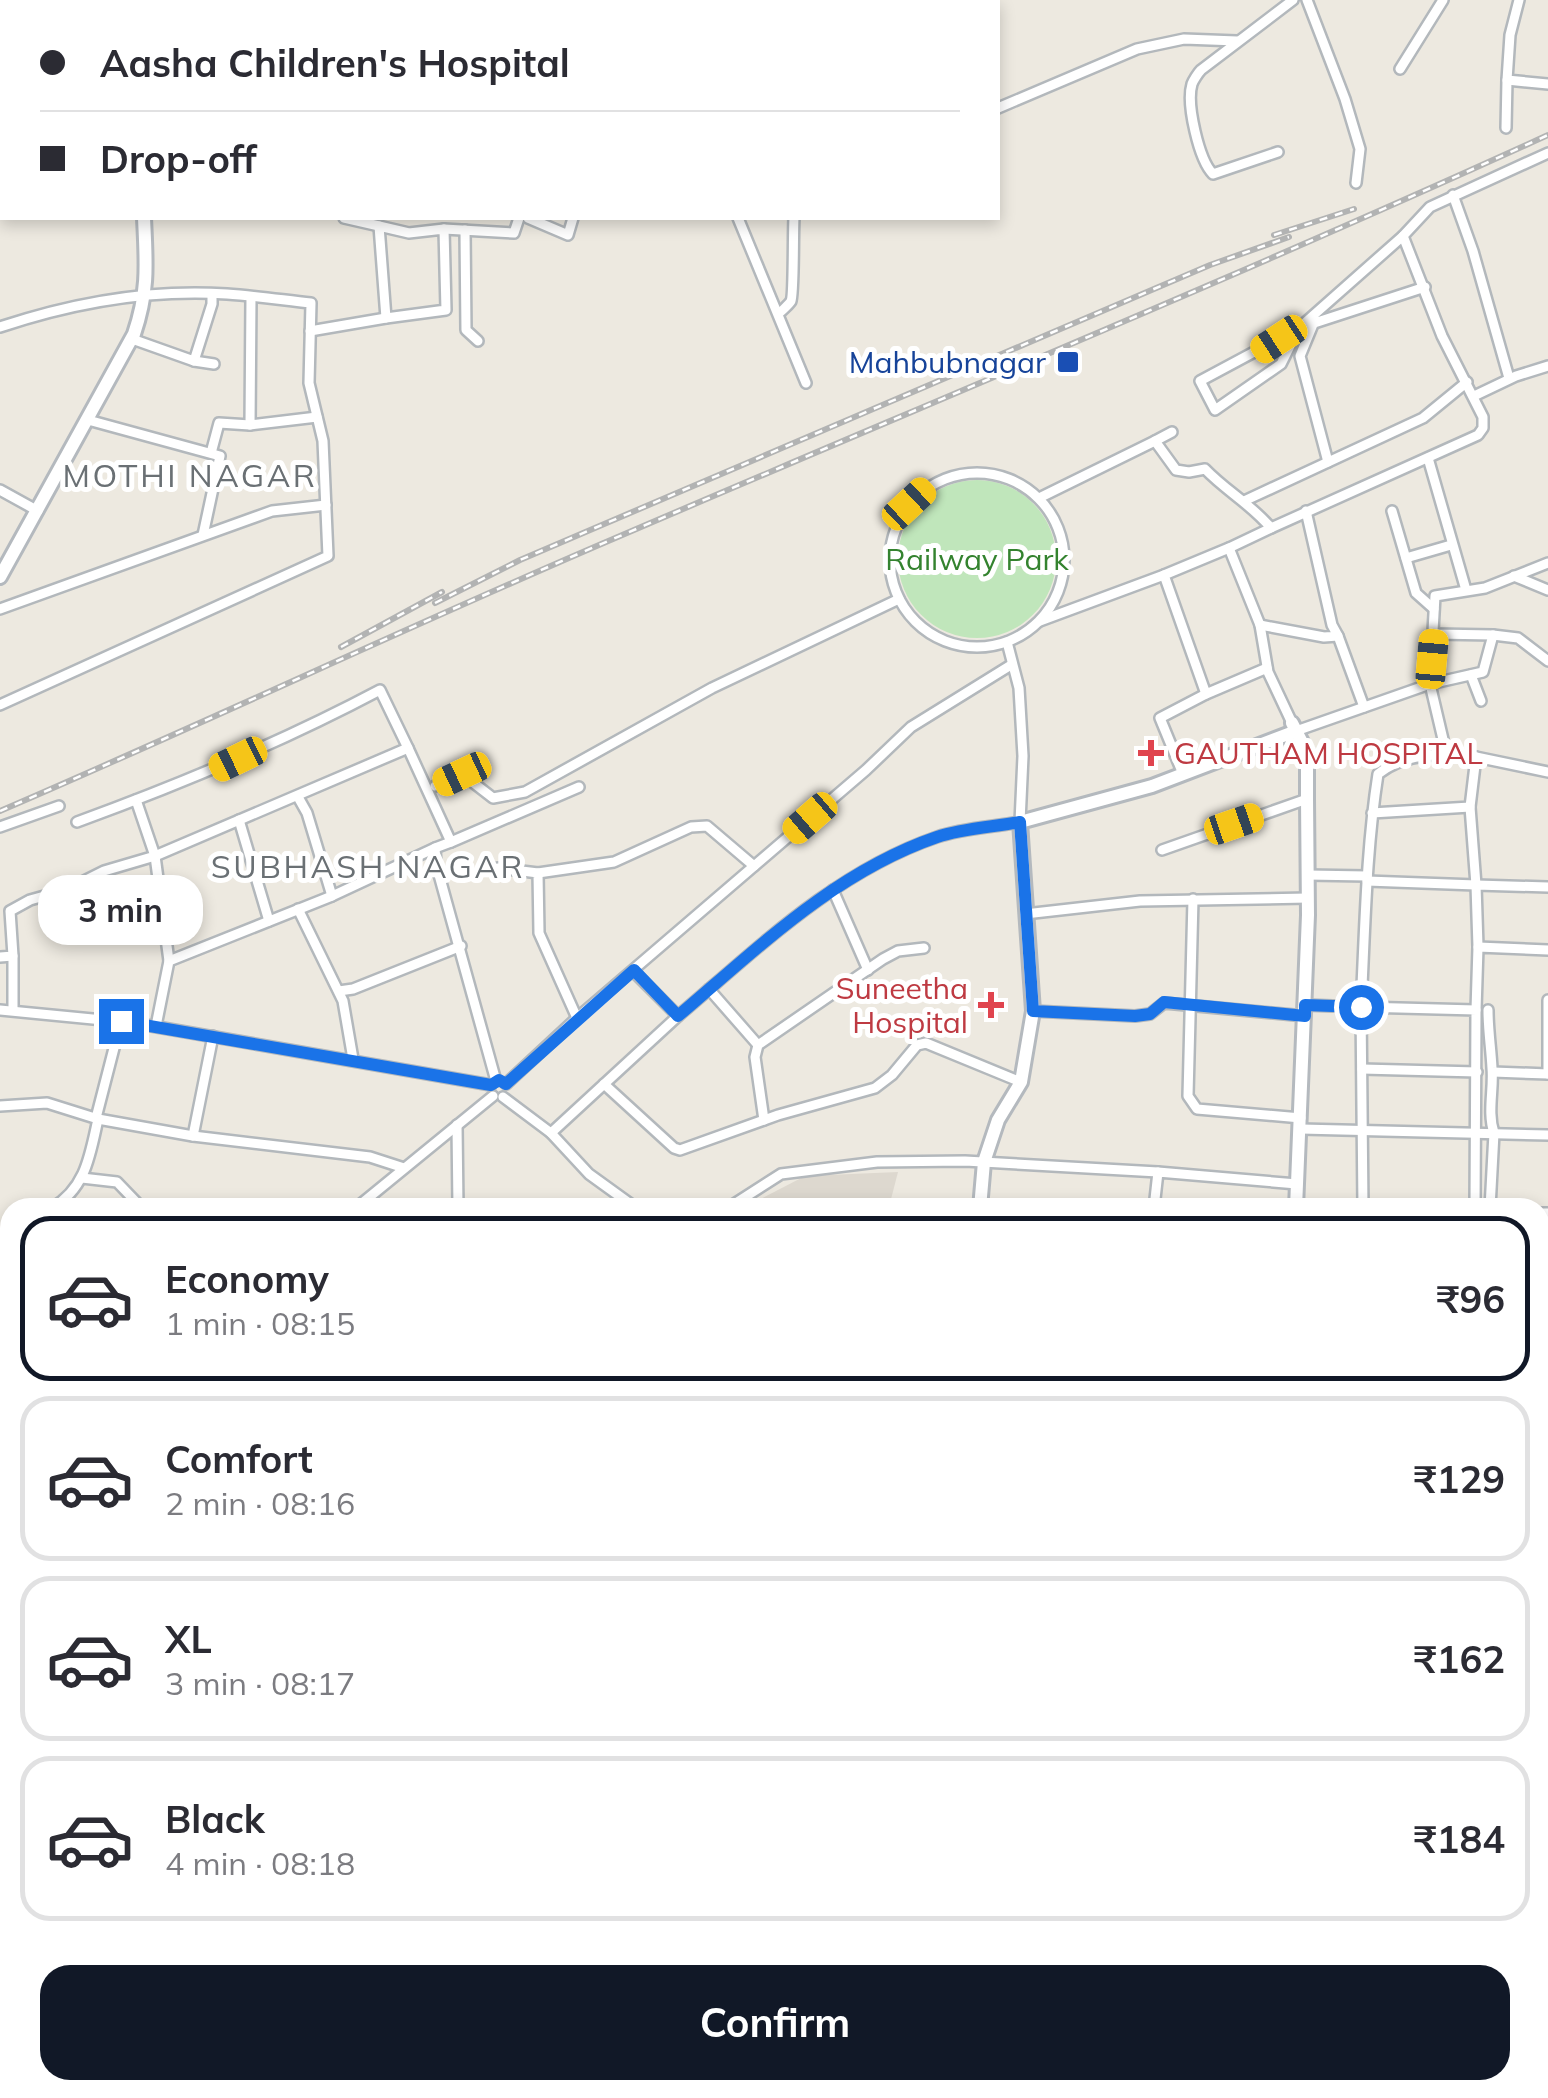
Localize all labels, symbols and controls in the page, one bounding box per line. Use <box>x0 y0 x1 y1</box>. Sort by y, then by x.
text: Aasha Children's Hospital <box>100 39 570 87</box>
text: Drop-off <box>100 135 257 183</box>
car <box>1246 310 1312 368</box>
place label: Mahbubnagar <box>849 343 1046 381</box>
marker: Mahbubnagar <box>1055 349 1081 375</box>
district label: MOTHI NAGAR <box>63 455 317 495</box>
car <box>877 473 941 535</box>
park label: Railway Park <box>885 540 1069 578</box>
car <box>1414 628 1450 690</box>
car <box>204 732 272 786</box>
place label: GAUTHAM HOSPITAL <box>1174 734 1483 772</box>
marker: GAUTHAM HOSPITAL <box>1138 740 1164 766</box>
car <box>428 748 496 800</box>
car <box>778 787 842 849</box>
car <box>1201 800 1267 848</box>
district label: SUBHASH NAGAR <box>211 846 525 886</box>
callout: 3 min <box>38 876 204 946</box>
text: 3 min <box>78 890 163 930</box>
place label: Suneetha Hospital <box>836 969 968 1041</box>
route start <box>1339 985 1384 1030</box>
marker: Suneetha Hospital <box>978 992 1004 1018</box>
route end <box>99 999 144 1044</box>
icon: car <box>45 1254 135 1344</box>
text: Economy <box>165 1255 329 1303</box>
text: ₹96 <box>1437 1275 1505 1323</box>
text: 1 min · 08:15 <box>165 1303 355 1343</box>
icon: car <box>45 1434 135 1524</box>
text: Comfort <box>165 1435 313 1483</box>
text: ₹129 <box>1414 1455 1505 1503</box>
text: 2 min · 08:16 <box>165 1483 355 1523</box>
icon: car <box>45 1614 135 1704</box>
text: XL <box>165 1615 212 1663</box>
text: ₹162 <box>1414 1635 1505 1683</box>
text: 3 min · 08:17 <box>165 1663 355 1703</box>
icon: car <box>45 1794 135 1884</box>
text: Black <box>165 1795 265 1843</box>
text: ₹184 <box>1414 1815 1505 1863</box>
text: 4 min · 08:18 <box>165 1843 355 1883</box>
button: Confirm <box>40 1965 1510 2080</box>

